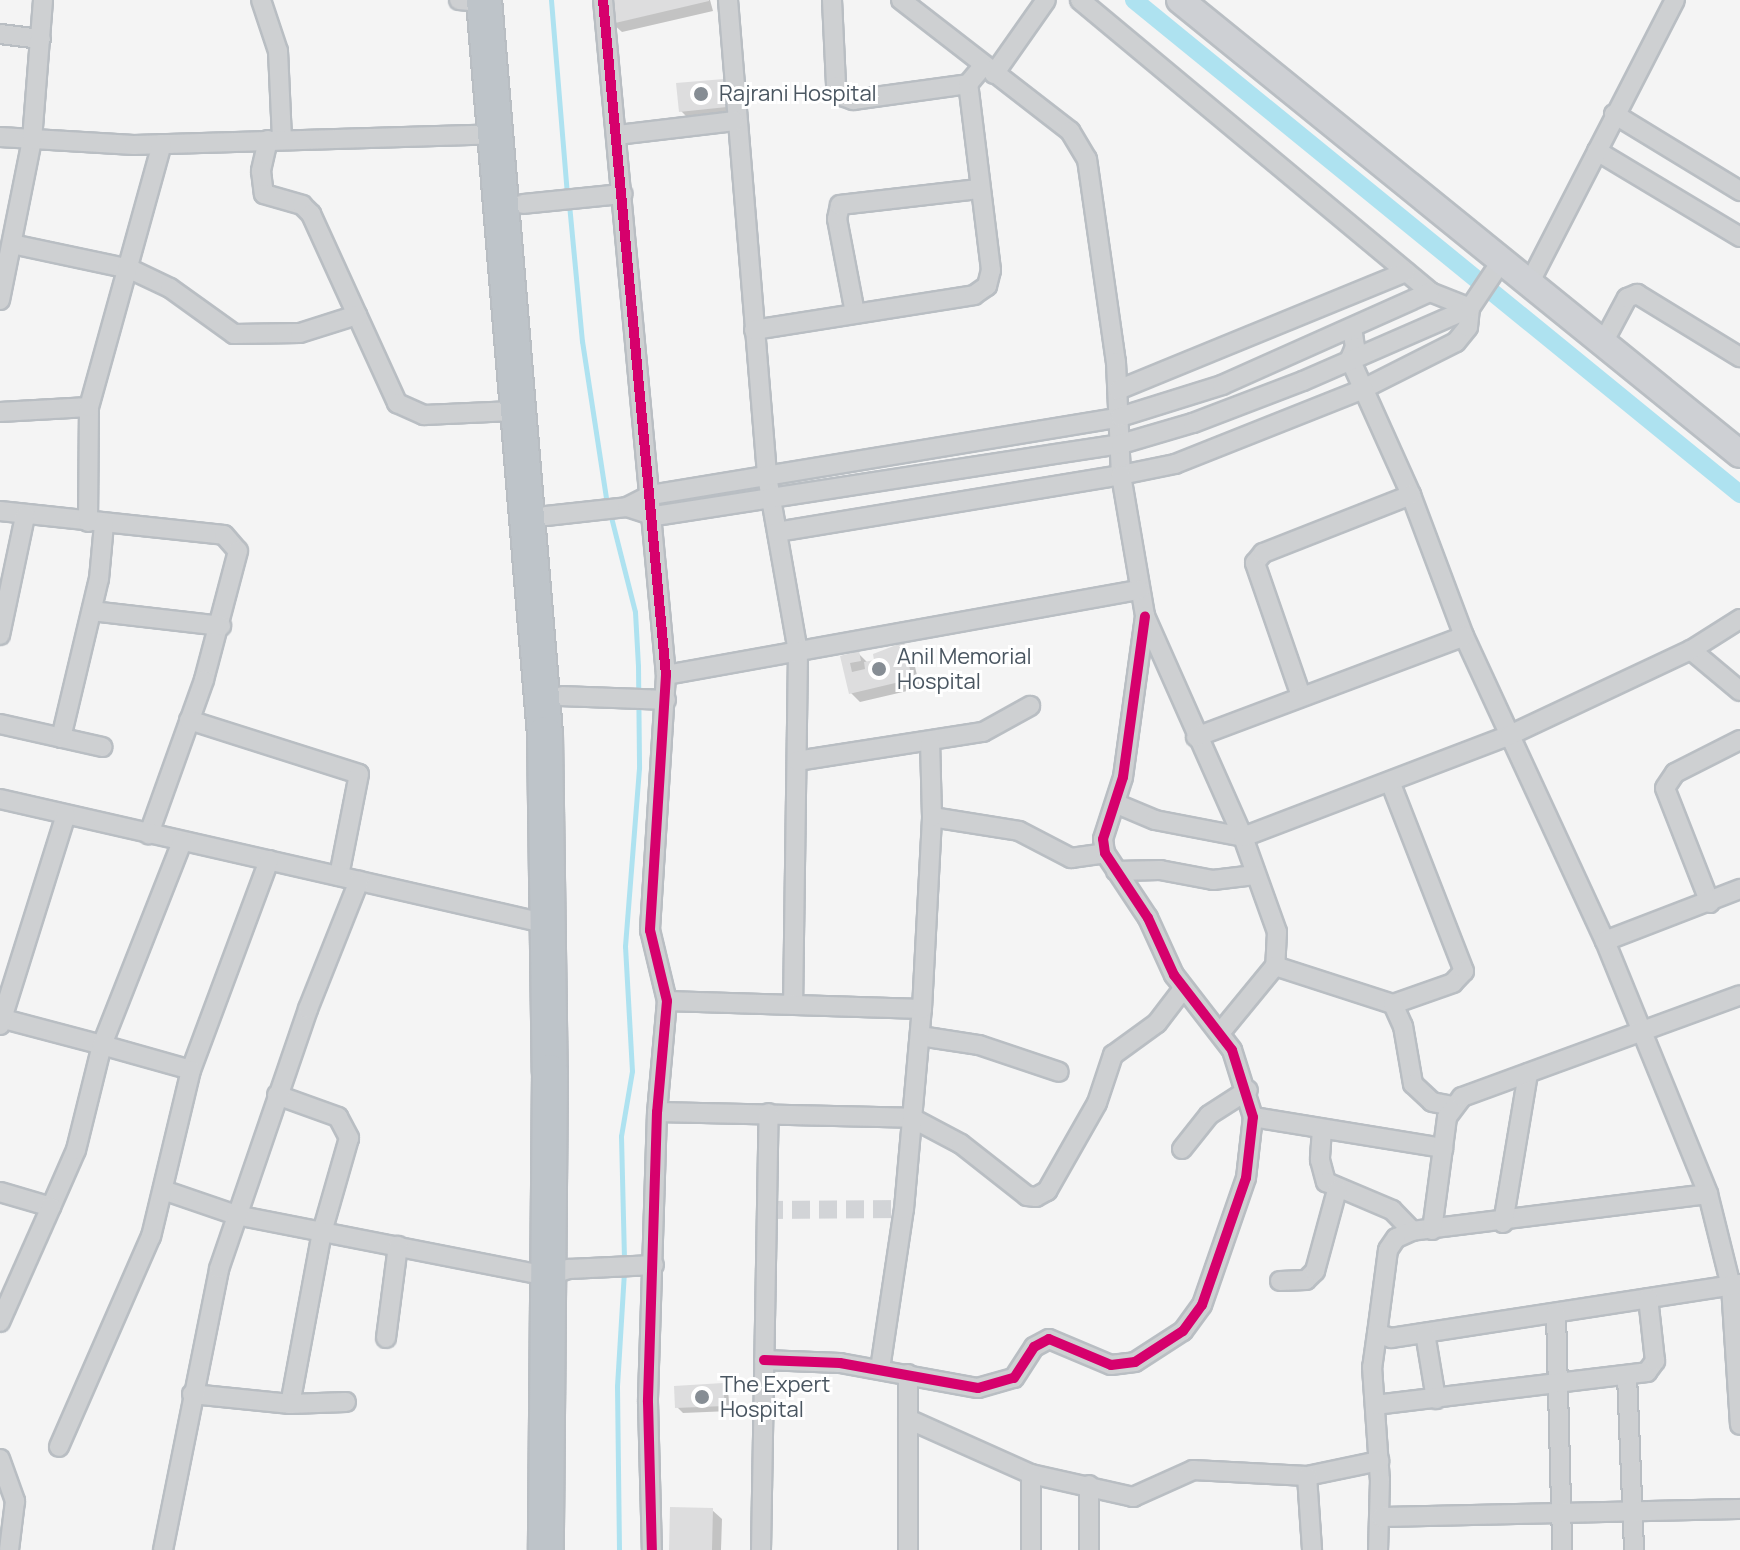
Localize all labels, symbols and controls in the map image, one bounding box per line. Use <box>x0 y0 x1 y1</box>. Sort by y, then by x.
place label: Rajrani Hospital <box>719 81 877 107</box>
marker: Rajrani Hospital <box>690 83 712 105</box>
place label: Anil Memorial Hospital <box>897 643 1032 694</box>
marker: Anil Memorial Hospital <box>868 658 890 680</box>
place label: The Expert Hospital <box>720 1371 830 1422</box>
marker: The Expert Hospital <box>691 1386 713 1408</box>

